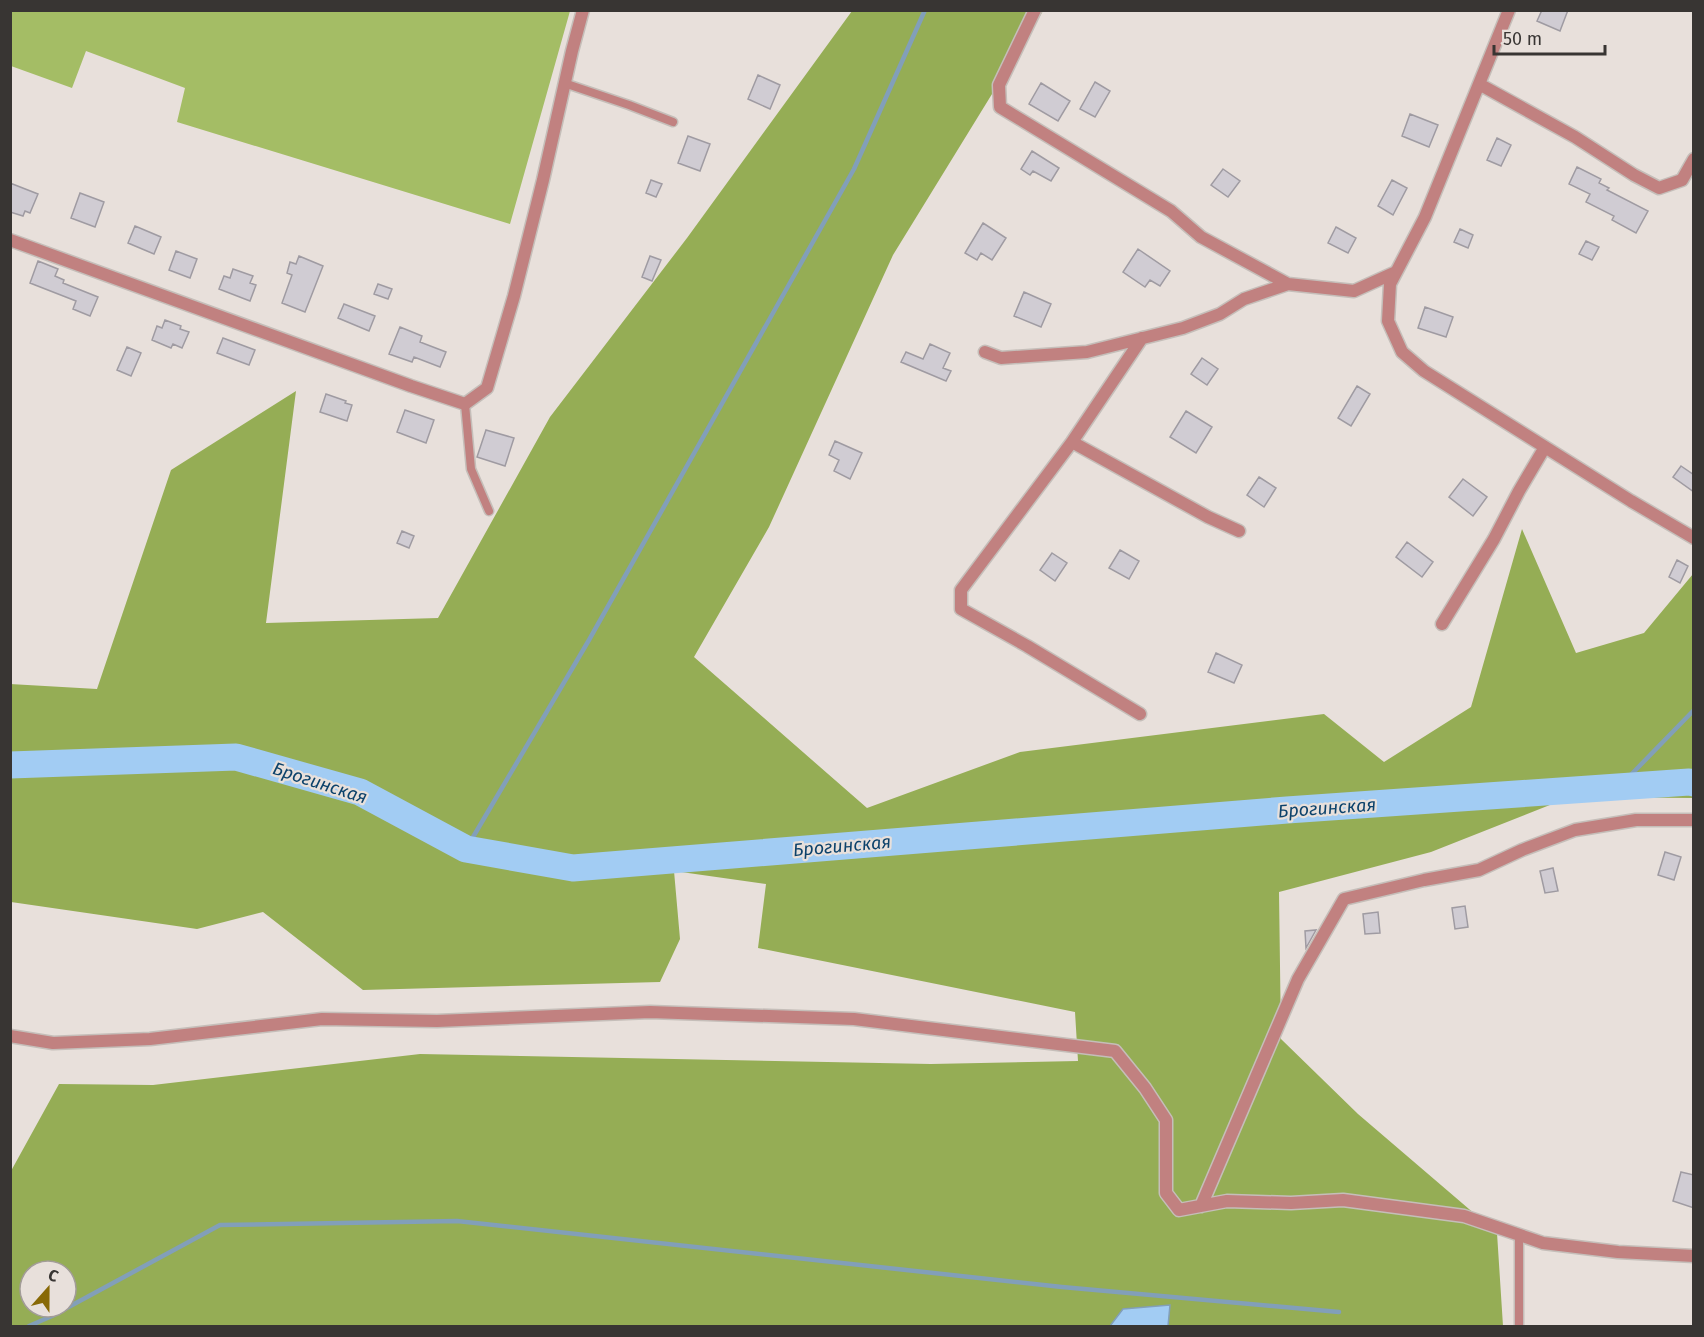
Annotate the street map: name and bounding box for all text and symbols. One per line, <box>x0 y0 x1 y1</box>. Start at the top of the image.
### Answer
scale bar <box>1494 18 1605 56</box>
text: 50 m <box>1503 28 1542 50</box>
water label: Брогинская <box>270 757 370 809</box>
water label: Брогинская <box>1277 794 1377 822</box>
water label: Брогинская <box>792 831 892 861</box>
north arrow <box>18 1259 78 1319</box>
text: С <box>45 1265 62 1286</box>

